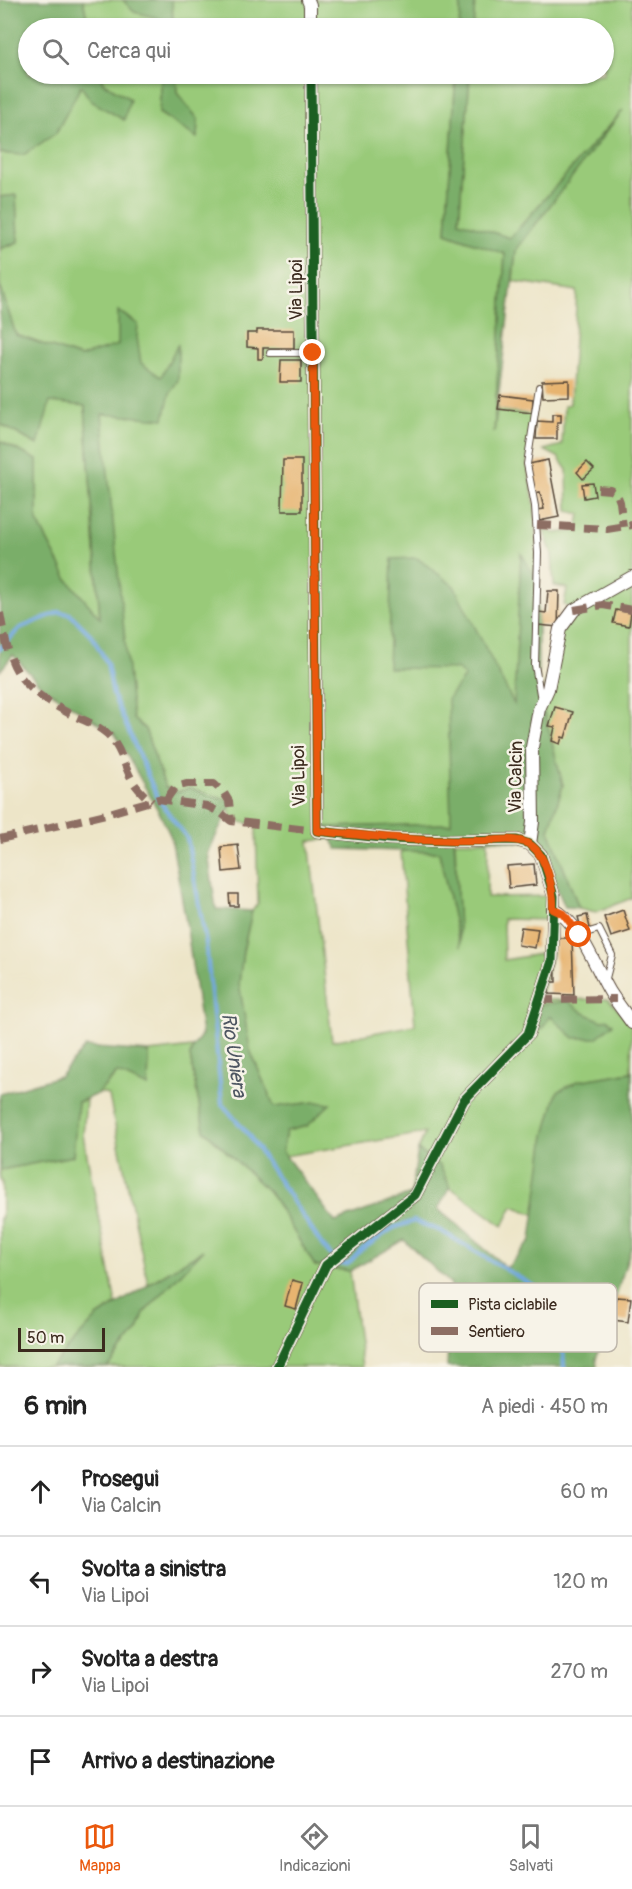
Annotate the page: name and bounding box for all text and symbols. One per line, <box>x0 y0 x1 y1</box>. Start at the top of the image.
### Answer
search box <box>18 18 614 84</box>
icon: search <box>39 35 72 68</box>
text: Cerca qui <box>87 37 171 65</box>
street label: Via Lipoi <box>285 260 308 320</box>
route end <box>299 339 325 365</box>
street label: Via Calcin <box>504 741 528 813</box>
street label: Via Lipoi <box>287 745 311 807</box>
route start <box>565 921 591 947</box>
water label: Rio Uniera <box>216 1011 253 1100</box>
legend <box>419 1283 617 1352</box>
text: Pista ciclabile <box>468 1295 557 1315</box>
text: Sentiero <box>468 1322 525 1342</box>
scale bar <box>18 1325 105 1352</box>
text: 50 m <box>27 1328 64 1348</box>
text: 6 min <box>24 1390 87 1422</box>
text: A piedi · 450 m <box>481 1394 608 1419</box>
text: Prosegui <box>81 1465 159 1493</box>
icon: ahead <box>24 1475 57 1508</box>
text: 60 m <box>561 1479 608 1504</box>
text: Via Calcin <box>81 1493 161 1518</box>
text: Svolta a sinistra <box>81 1555 226 1583</box>
icon: left <box>24 1565 57 1598</box>
text: 120 m <box>553 1569 608 1594</box>
text: Via Lipoi <box>81 1583 149 1608</box>
text: Svolta a destra <box>81 1645 218 1673</box>
icon: right <box>24 1655 57 1688</box>
text: 270 m <box>550 1659 608 1684</box>
text: Via Lipoi <box>81 1673 149 1698</box>
icon: arrive <box>24 1745 57 1778</box>
text: Arrivo a destinazione <box>81 1747 274 1775</box>
tab: Mappa <box>79 1820 121 1876</box>
tab: Indicazioni <box>279 1820 350 1876</box>
tab: Salvati <box>509 1820 553 1876</box>

